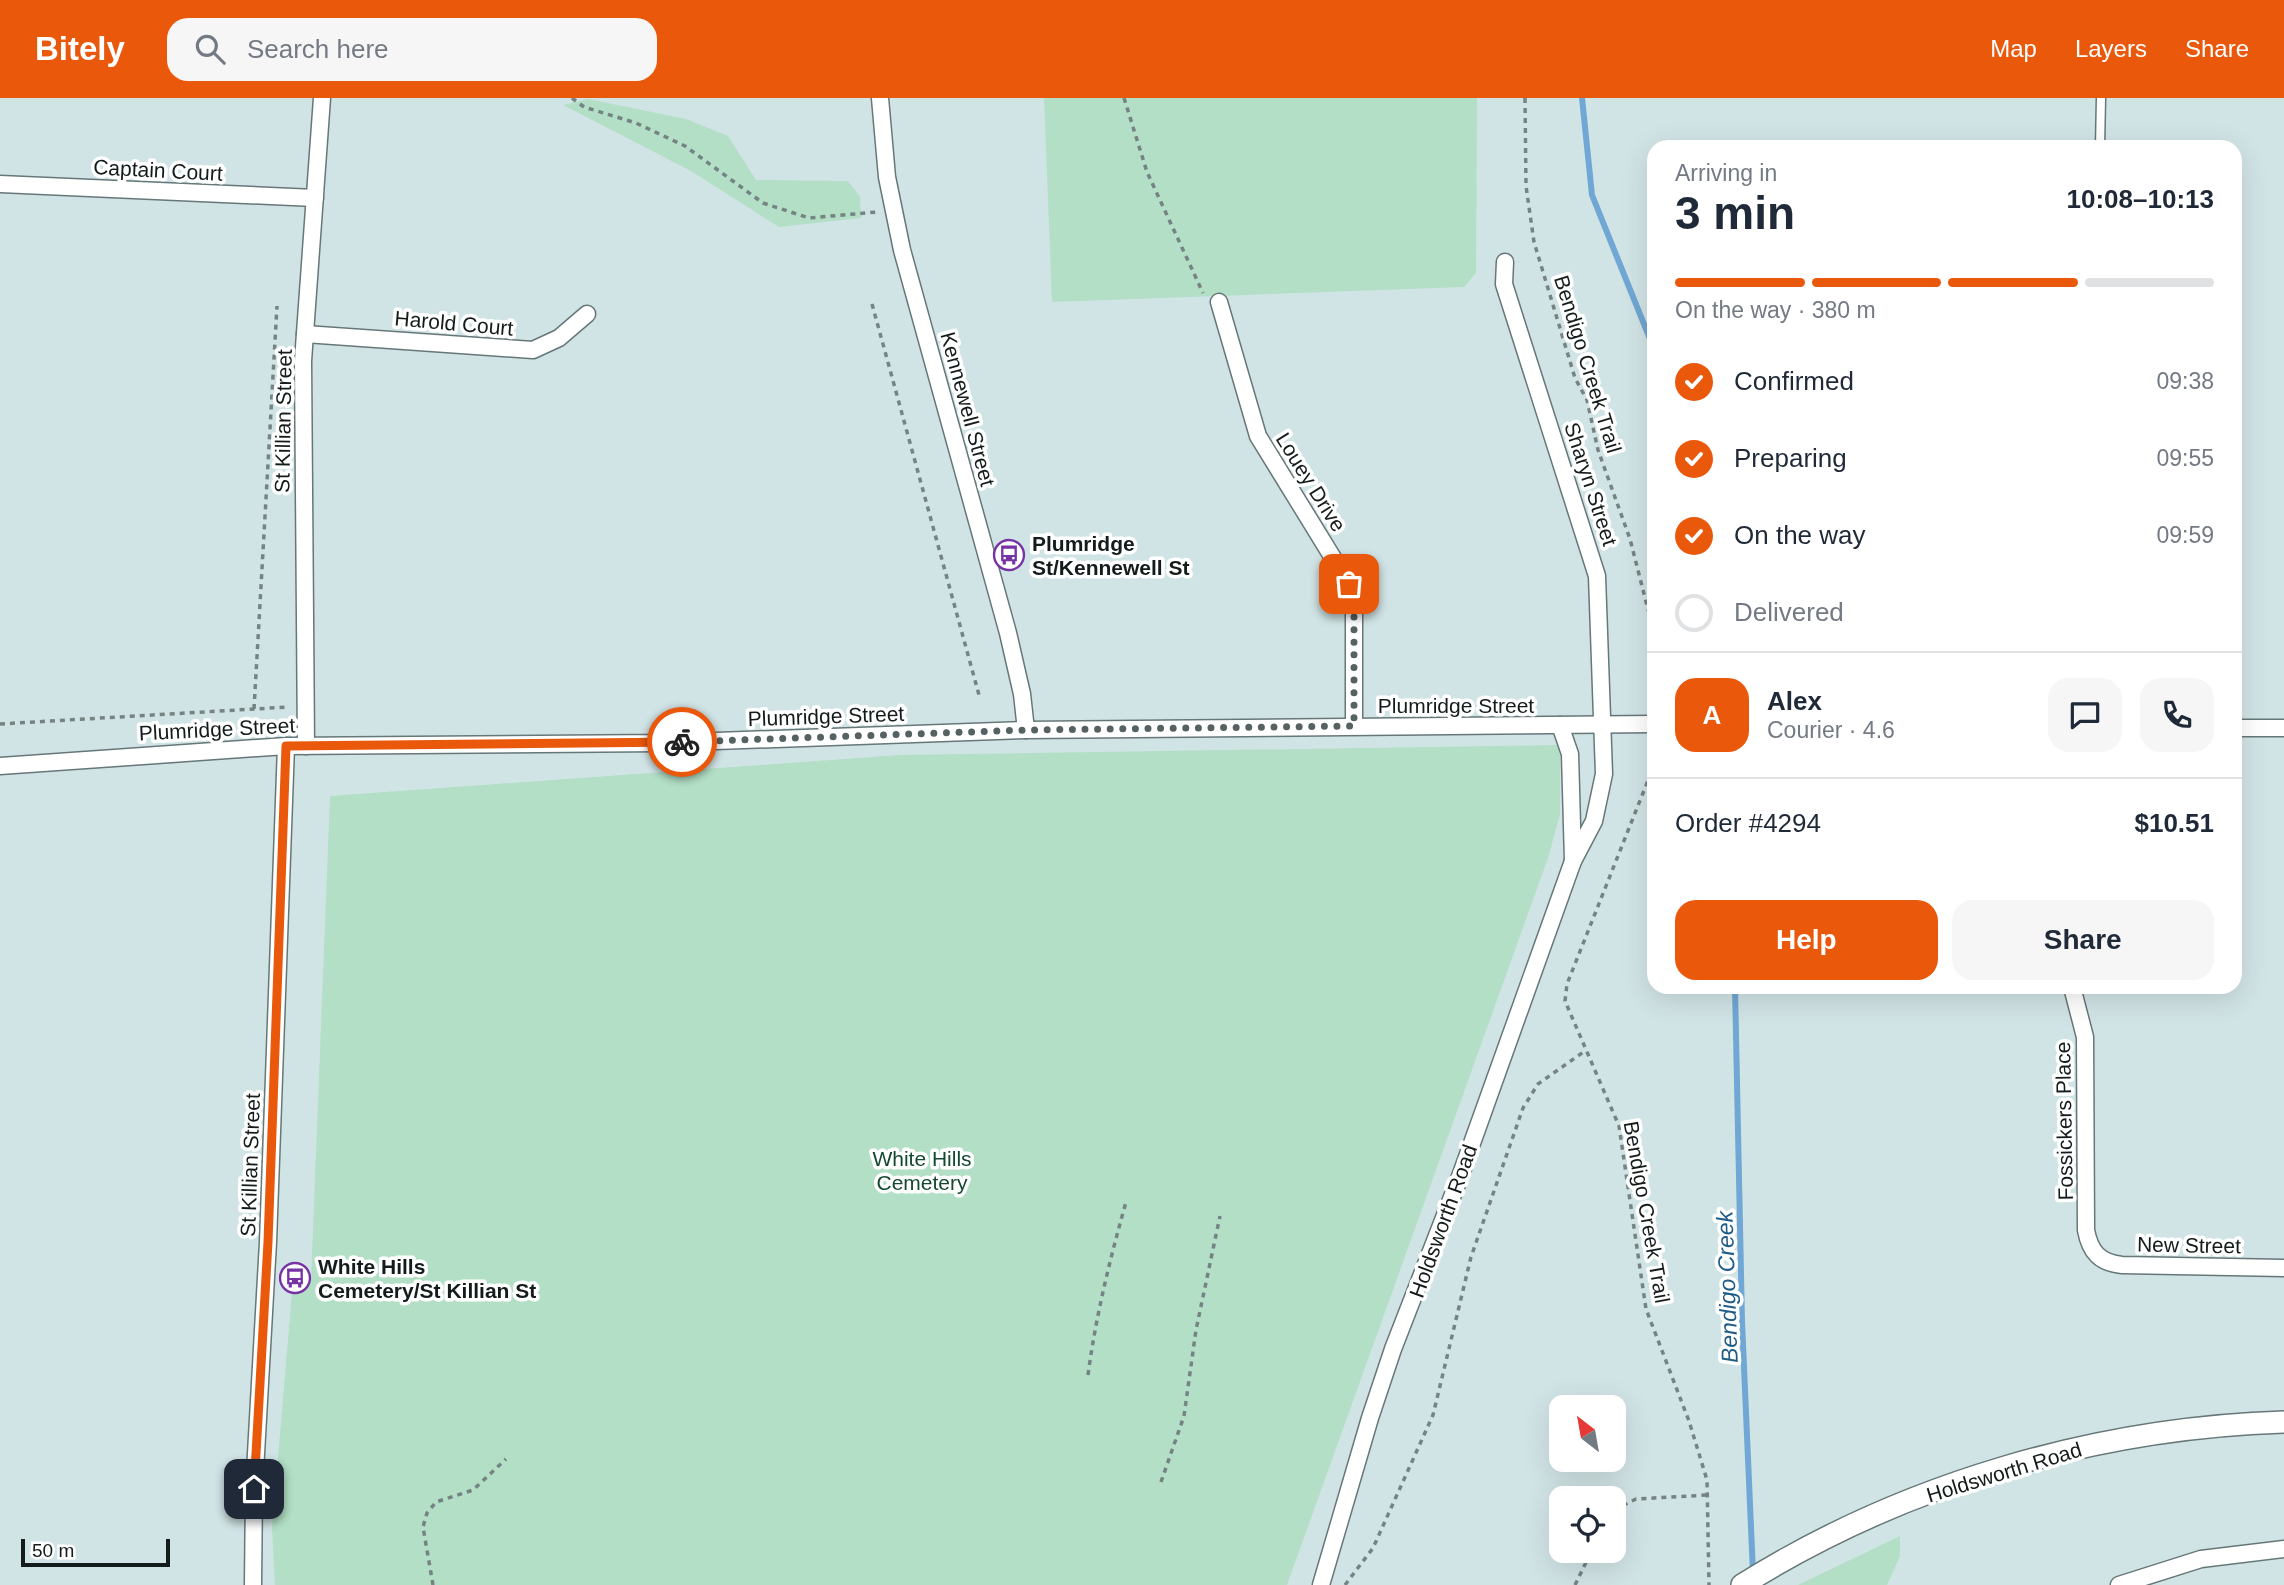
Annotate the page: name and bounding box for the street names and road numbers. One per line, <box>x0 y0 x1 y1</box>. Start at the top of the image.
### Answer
street label: Captain Court <box>93 155 223 185</box>
street label: Bendigo Creek Trail <box>1550 272 1626 456</box>
street label: Harold Court <box>394 306 514 340</box>
street label: Kennewell Street <box>936 329 1000 489</box>
street label: St Killian Street <box>270 349 296 493</box>
street label: Sharyn Street <box>1560 419 1622 549</box>
street label: Louey Drive <box>1272 428 1350 536</box>
street label: Plumridge Street <box>1378 694 1534 717</box>
street label: Plumridge Street <box>747 702 905 730</box>
street label: Plumridge Street <box>138 713 296 745</box>
street label: Fossickers Place <box>2051 1041 2077 1201</box>
street label: St Killian Street <box>236 1093 264 1237</box>
street label: Bendigo Creek Trail <box>1620 1119 1674 1305</box>
street label: Holdsworth Road <box>1405 1141 1481 1301</box>
street label: New Street <box>2137 1233 2241 1257</box>
street label: Holdsworth Road <box>1924 1437 2084 1507</box>

